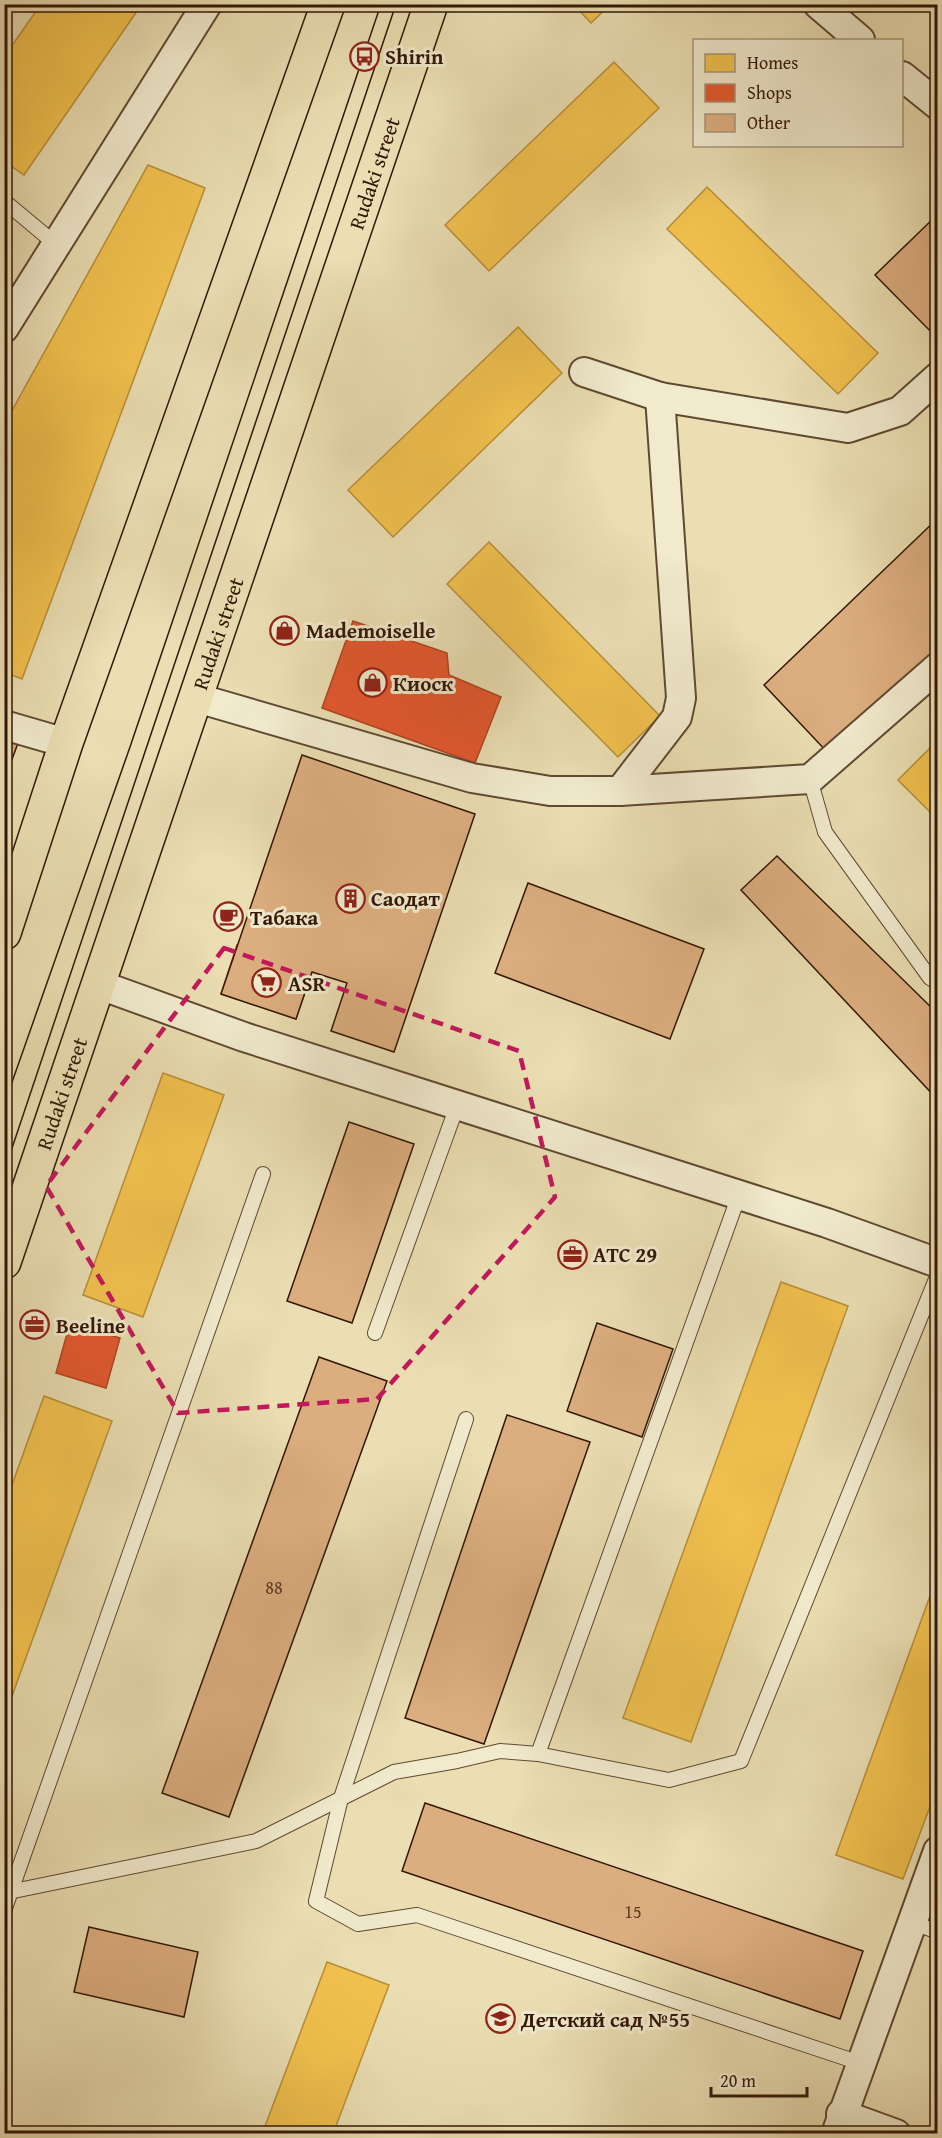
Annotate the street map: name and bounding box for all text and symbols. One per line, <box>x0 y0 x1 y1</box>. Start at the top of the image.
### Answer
legend <box>693 39 903 147</box>
bus stop icon: Shirin <box>348 40 380 72</box>
place label: Shirin <box>385 41 444 72</box>
text: Homes <box>747 49 798 76</box>
text: Shops <box>747 79 792 106</box>
text: Other <box>747 109 791 136</box>
street label: Rudaki street <box>340 112 407 233</box>
street label: Rudaki street <box>184 572 251 694</box>
shop icon: Mademoiselle <box>269 614 301 646</box>
place label: Mademoiselle <box>306 615 436 646</box>
shop icon: Киоск <box>356 667 388 699</box>
place label: Киоск <box>393 668 454 699</box>
building icon: Саодат <box>334 882 366 914</box>
place label: Саодат <box>371 883 440 914</box>
cafe icon: Табака <box>213 901 245 933</box>
place label: Табака <box>250 902 318 933</box>
supermarket icon: ASR <box>251 967 283 999</box>
place label: ASR <box>288 968 326 999</box>
street label: Rudaki street <box>28 1032 95 1154</box>
office icon: АТС 29 <box>556 1238 588 1270</box>
place label: АТС 29 <box>593 1239 657 1270</box>
office icon: Beeline <box>19 1309 51 1341</box>
place label: Beeline <box>56 1310 125 1341</box>
house number: 88 <box>265 1574 283 1601</box>
house number: 15 <box>624 1898 642 1925</box>
school or university icon: Детский сад №55 <box>484 2003 516 2035</box>
place label: Детский сад №55 <box>520 2004 690 2035</box>
scale bar <box>711 2060 807 2098</box>
text: 20 m <box>720 2067 756 2094</box>

